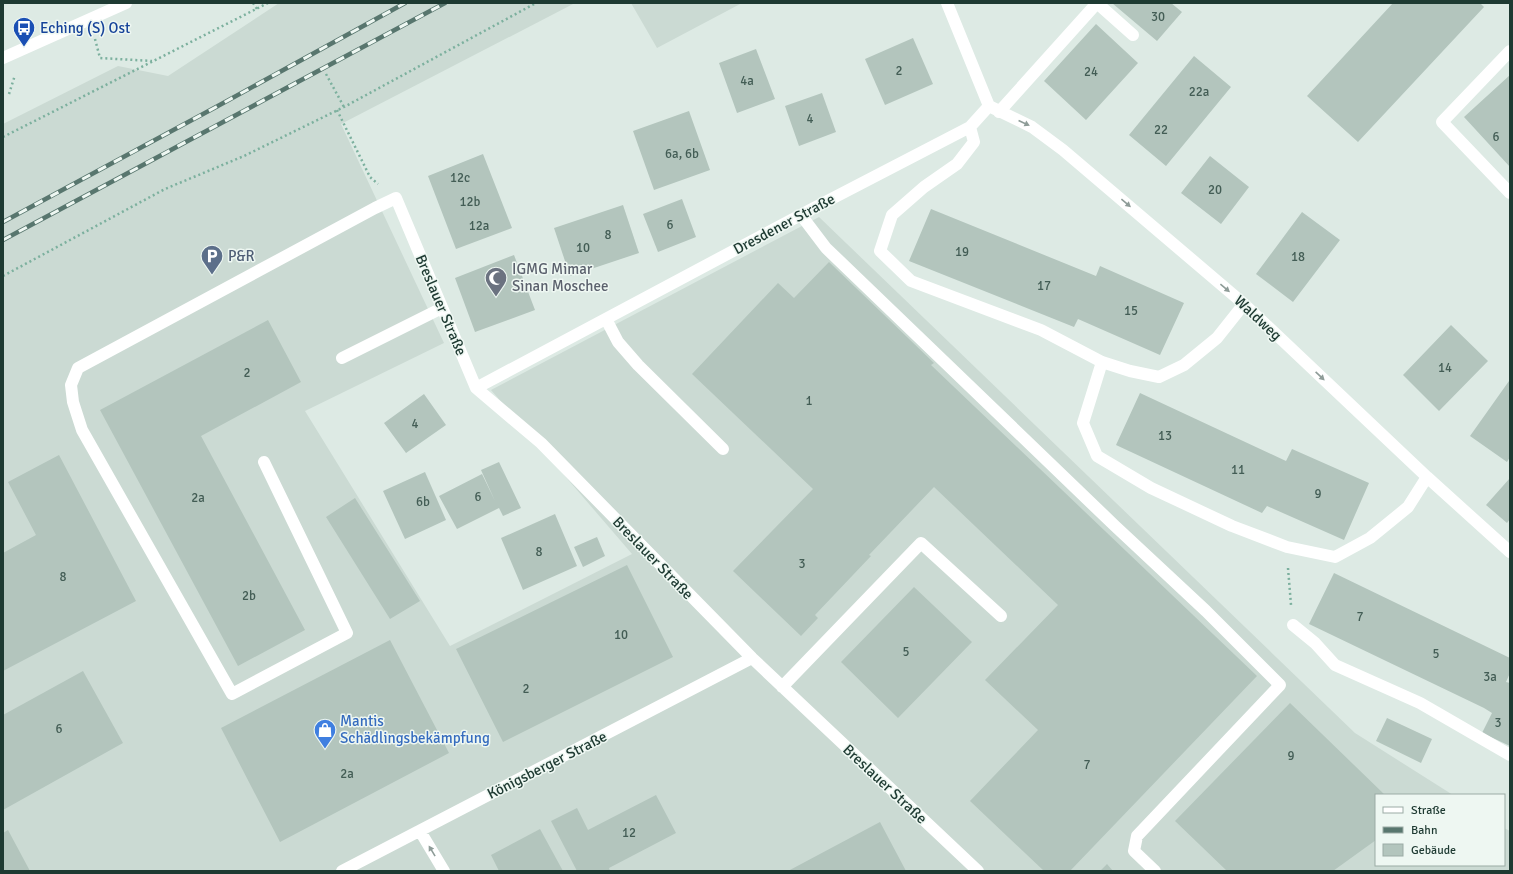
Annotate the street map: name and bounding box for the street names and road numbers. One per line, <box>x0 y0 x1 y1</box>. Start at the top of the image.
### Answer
street label: Dresdener Straße <box>730 190 838 258</box>
street label: Breslauer Straße <box>412 252 470 358</box>
street label: Waldweg <box>1231 292 1285 344</box>
street label: Breslauer Straße <box>609 513 697 603</box>
street label: Königsberger Straße <box>484 727 610 803</box>
street label: Breslauer Straße <box>839 741 931 827</box>

